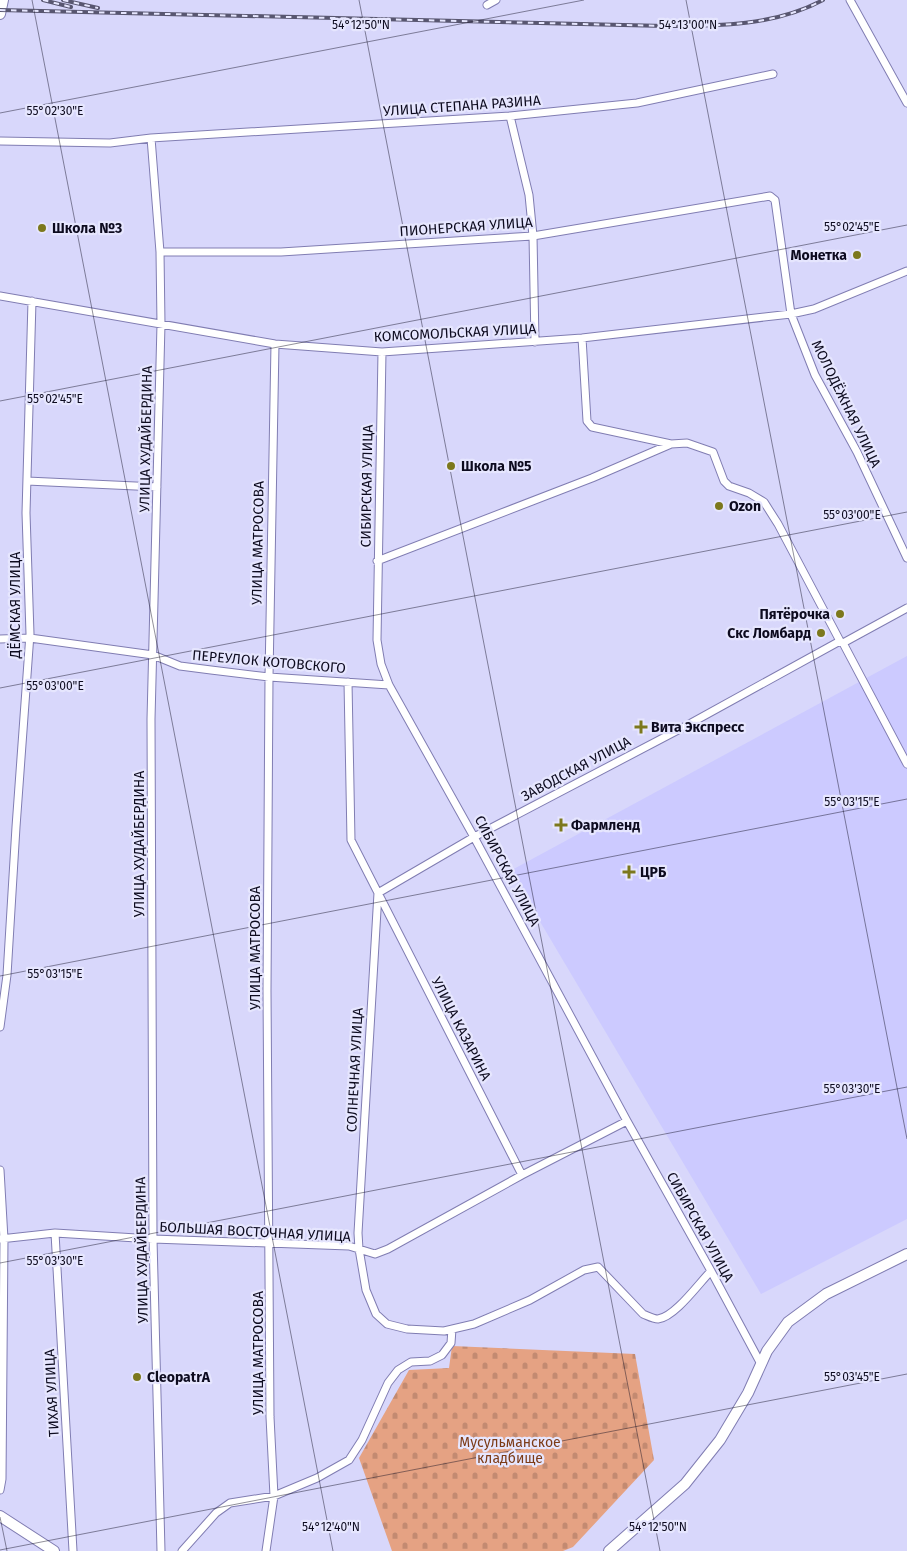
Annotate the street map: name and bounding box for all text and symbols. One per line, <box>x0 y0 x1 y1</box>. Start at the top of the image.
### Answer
text: 54°12'50"N <box>332 18 390 32</box>
text: 54°13'00"N <box>659 18 717 32</box>
street label: УЛИЦА СТЕПАНА РАЗИНА <box>383 92 541 120</box>
text: 55°02'30"E <box>26 104 84 118</box>
street label: ПИОНЕРСКАЯ УЛИЦА <box>399 214 533 240</box>
place label: Школа №3 <box>52 220 122 237</box>
text: 55°02'45"E <box>824 220 880 234</box>
marker: Школа №3 <box>36 222 48 234</box>
place label: Монетка <box>790 247 847 264</box>
marker: Монетка <box>851 249 863 261</box>
street label: КОМСОМОЛЬСКАЯ УЛИЦА <box>373 320 537 346</box>
street label: МОЛОДЁЖНАЯ УЛИЦА <box>808 338 884 470</box>
street label: УЛИЦА ХУДАЙБЕРДИНА <box>136 366 156 512</box>
text: 55°02'45"E <box>27 392 83 406</box>
street label: СИБИРСКАЯ УЛИЦА <box>357 424 377 548</box>
place label: Школа №5 <box>461 458 532 475</box>
marker: Школа №5 <box>445 460 457 472</box>
street label: УЛИЦА МАТРОСОВА <box>248 481 268 605</box>
place label: Ozon <box>729 498 761 515</box>
marker: Ozon <box>713 500 725 512</box>
text: 55°03'00"E <box>823 508 881 522</box>
street label: ДЁМСКАЯ УЛИЦА <box>7 552 24 659</box>
place label: Пятёрочка <box>760 606 830 623</box>
marker: Пятёрочка <box>834 608 846 620</box>
place label: Скс Ломбард <box>727 625 811 642</box>
marker: Скс Ломбард <box>815 627 827 639</box>
street label: ПЕРЕУЛОК КОТОВСКОГО <box>191 647 347 677</box>
text: 55°03'00"E <box>26 679 84 693</box>
place label: Вита Экспресс <box>651 719 744 736</box>
marker: Вита Экспресс <box>635 721 647 733</box>
street label: ЗАВОДСКАЯ УЛИЦА <box>518 733 634 805</box>
street label: УЛИЦА ХУДАЙБЕРДИНА <box>131 771 148 917</box>
text: 55°03'15"E <box>824 795 880 809</box>
street label: СИБИРСКАЯ УЛИЦА <box>471 813 543 929</box>
place label: Фармленд <box>571 817 640 834</box>
marker: Фармленд <box>555 819 567 831</box>
place label: ЦРБ <box>640 864 667 881</box>
marker: ЦРБ <box>622 865 636 879</box>
street label: УЛИЦА МАТРОСОВА <box>247 886 264 1010</box>
text: 55°03'15"E <box>27 967 83 981</box>
street label: УЛИЦА КАЗАРИНА <box>428 974 494 1084</box>
street label: СОЛНЕЧНАЯ УЛИЦА <box>343 1007 367 1133</box>
text: 55°03'30"E <box>823 1082 881 1096</box>
street label: СИБИРСКАЯ УЛИЦА <box>663 1169 737 1285</box>
street label: УЛИЦА ХУДАЙБЕРДИНА <box>132 1177 152 1323</box>
street label: БОЛЬШАЯ ВОСТОЧНАЯ УЛИЦА <box>159 1218 351 1246</box>
text: 55°03'30"E <box>26 1254 84 1268</box>
street label: УЛИЦА МАТРОСОВА <box>250 1291 267 1415</box>
street label: ТИХАЯ УЛИЦА <box>41 1349 63 1437</box>
place label: CleopatrA <box>147 1369 211 1386</box>
text: 55°03'45"E <box>824 1370 880 1384</box>
marker: CleopatrA <box>131 1371 143 1383</box>
park label: Мусульманское кладбище <box>459 1434 561 1467</box>
text: 54°12'40"N <box>302 1520 360 1534</box>
text: 54°12'50"N <box>629 1520 687 1534</box>

